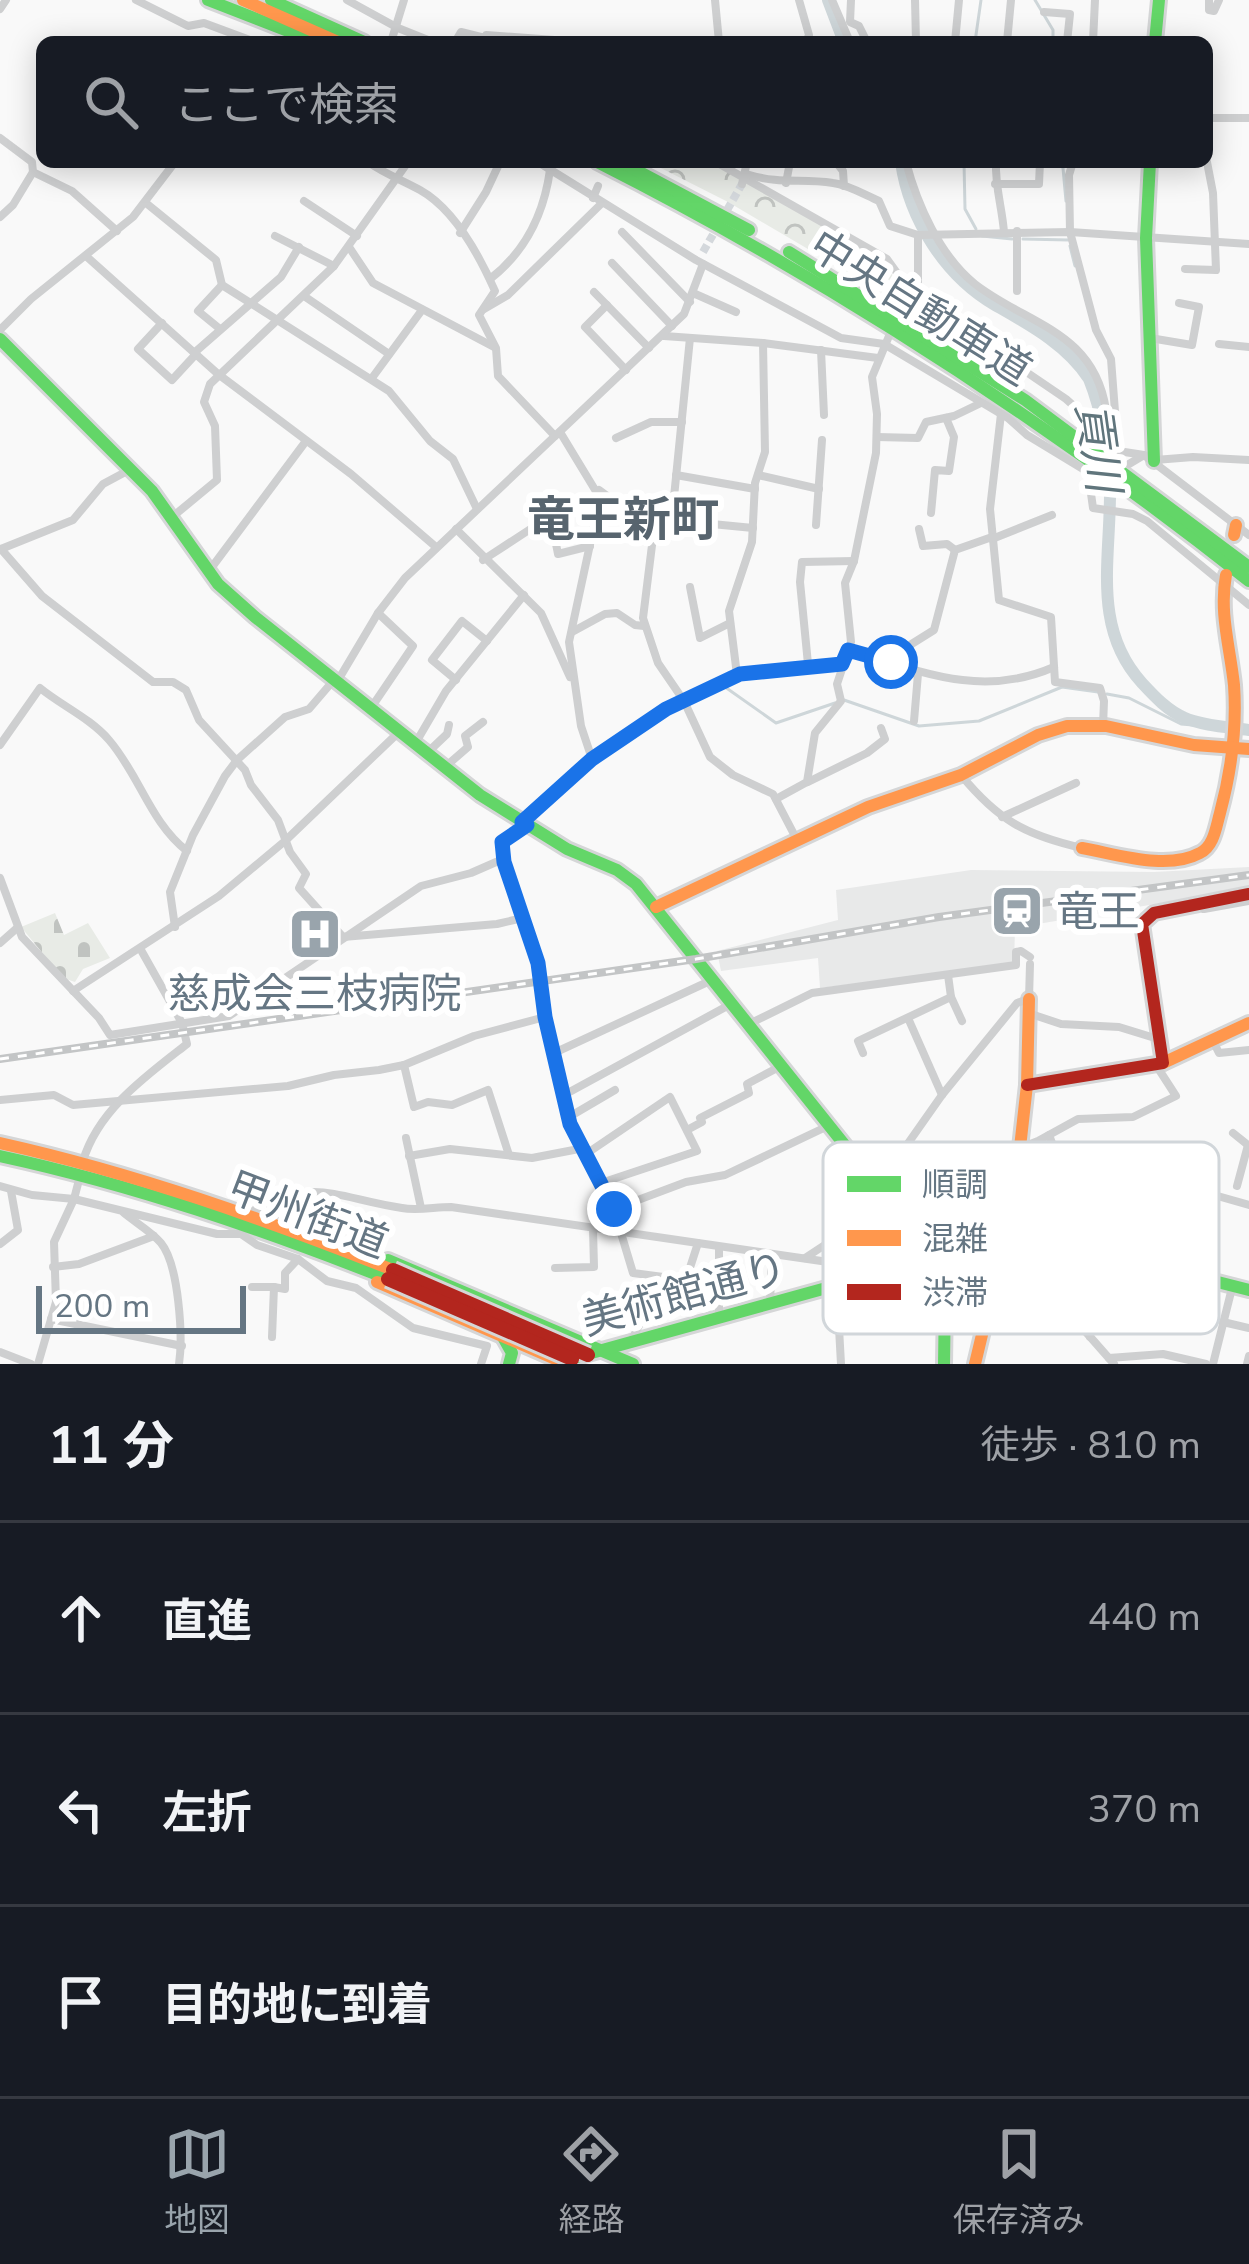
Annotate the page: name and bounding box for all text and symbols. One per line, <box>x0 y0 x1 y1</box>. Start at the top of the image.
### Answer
search box <box>36 36 1213 168</box>
icon: search <box>78 69 144 135</box>
text: ここで検索 <box>174 75 399 136</box>
street label: 中央自動車道 <box>798 217 1042 399</box>
water label: 貢川 <box>1061 398 1135 500</box>
district label: 竜王新町 <box>527 487 719 553</box>
route start <box>864 635 918 689</box>
station icon: 竜王 <box>989 883 1045 939</box>
place label: 竜王 <box>1056 884 1140 941</box>
hospital icon: 慈成会三枝病院 <box>287 906 343 962</box>
place label: 慈成会三枝病院 <box>168 966 462 1023</box>
legend <box>823 1142 1219 1334</box>
street label: 甲州街道 <box>219 1159 396 1272</box>
text: 順調 <box>922 1163 988 1208</box>
route end <box>587 1182 641 1236</box>
text: 混雑 <box>922 1217 988 1262</box>
street label: 美術館通り <box>576 1240 793 1349</box>
text: 渋滞 <box>922 1271 988 1316</box>
scale bar <box>36 1280 246 1333</box>
text: 200 m <box>54 1284 150 1329</box>
text: 11 分 <box>48 1411 174 1481</box>
text: 徒歩 · 810 m <box>980 1419 1201 1472</box>
icon: ahead <box>48 1585 114 1651</box>
text: 直進 <box>162 1591 252 1652</box>
text: 440 m <box>1087 1591 1201 1644</box>
icon: left <box>48 1777 114 1843</box>
text: 左折 <box>162 1783 252 1844</box>
text: 370 m <box>1087 1783 1201 1836</box>
icon: arrive <box>48 1969 114 2035</box>
text: 目的地に到着 <box>162 1975 432 2036</box>
tab: 地図 <box>164 2121 230 2243</box>
tab: 経路 <box>558 2121 624 2243</box>
tab: 保存済み <box>953 2121 1085 2243</box>

